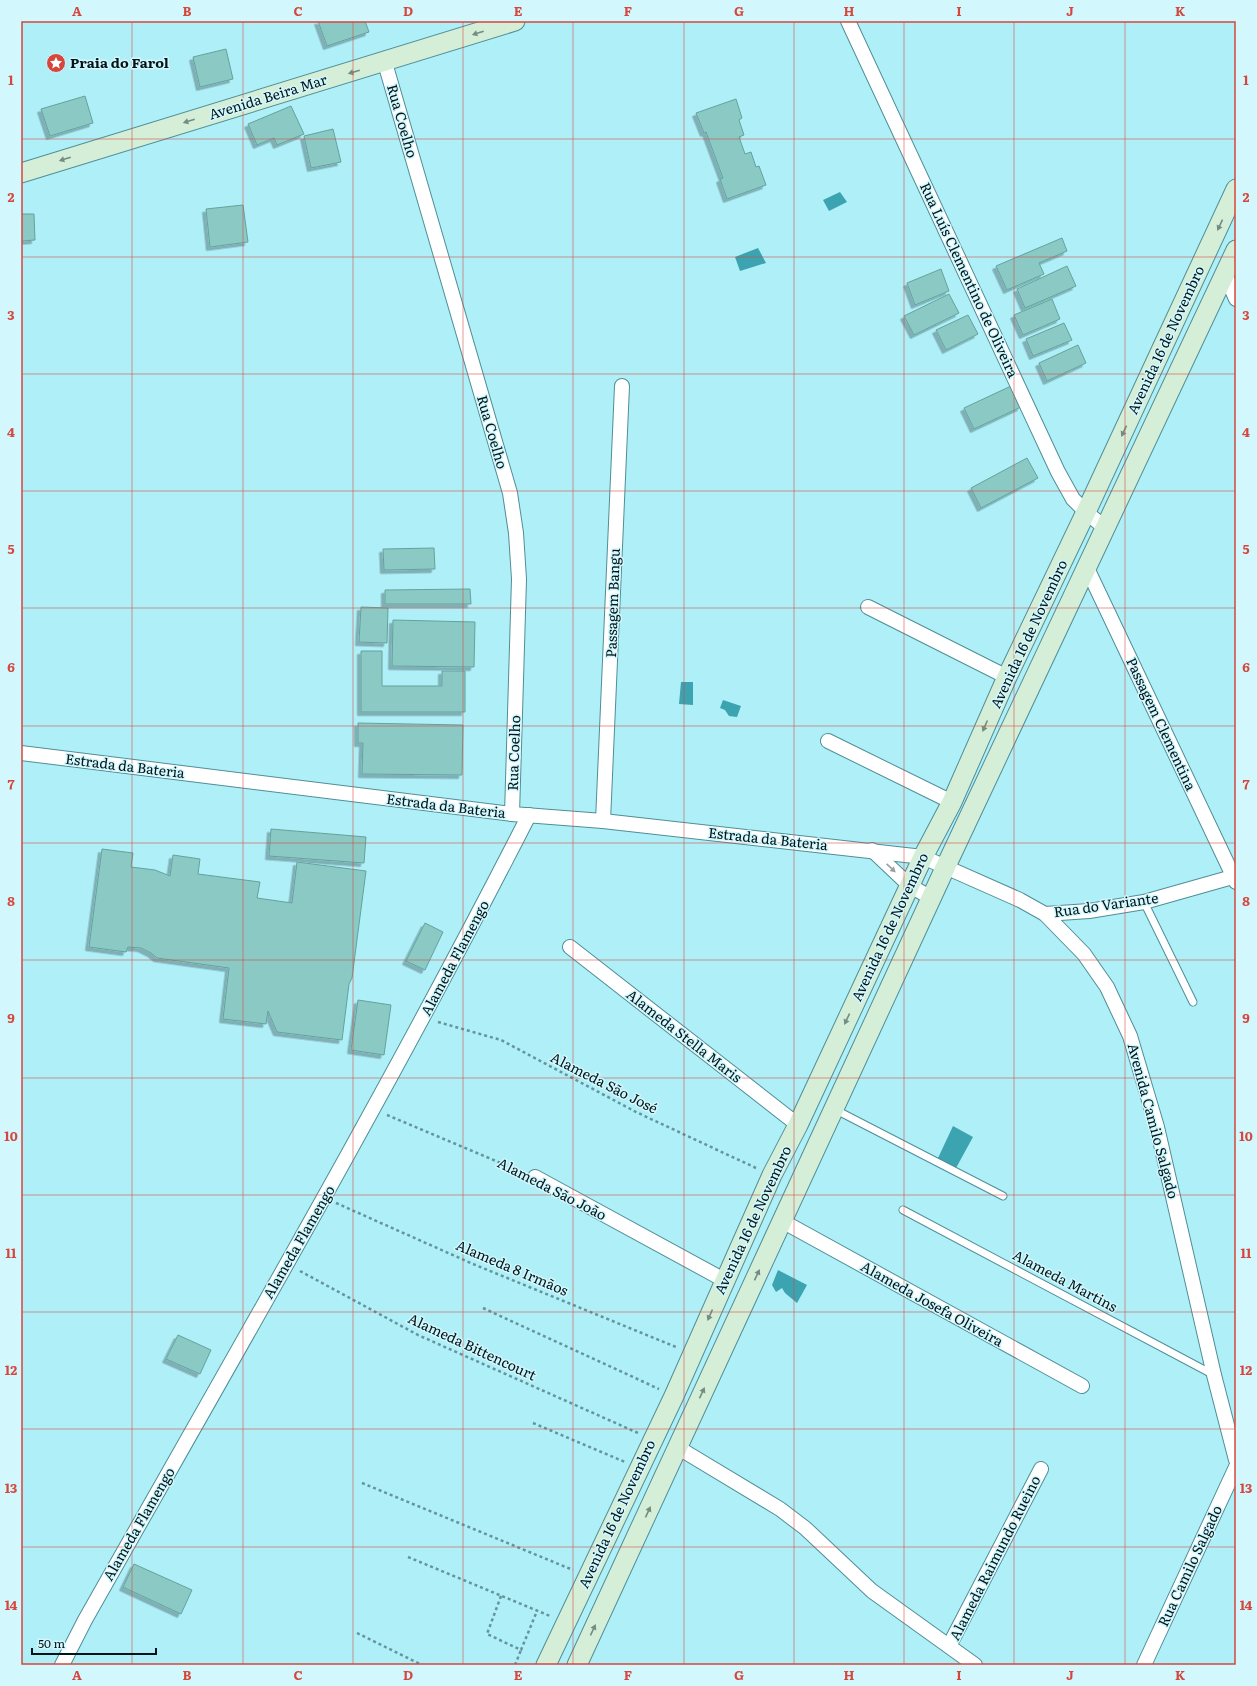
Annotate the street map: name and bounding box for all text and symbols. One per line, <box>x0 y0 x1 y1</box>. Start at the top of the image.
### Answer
text: A <box>72 1 82 20</box>
text: B <box>183 1 192 20</box>
text: C <box>293 1 303 20</box>
text: D <box>403 1 413 20</box>
text: E <box>514 1 523 20</box>
text: F <box>624 1 632 20</box>
text: G <box>734 1 744 20</box>
text: H <box>844 1 855 20</box>
text: I <box>956 1 962 20</box>
text: J <box>1066 1 1074 20</box>
text: K <box>1175 1 1186 20</box>
one-way arrow <box>472 30 484 36</box>
place icon: Praia do Farol <box>45 52 67 74</box>
place label: Praia do Farol <box>70 52 169 72</box>
street label: Avenida Beira Mar <box>206 68 330 124</box>
one-way arrow <box>348 69 360 75</box>
text: 1 <box>8 70 14 89</box>
text: 1 <box>1243 70 1249 89</box>
street label: Rua Coelho <box>383 82 423 160</box>
one-way arrow <box>183 118 195 124</box>
one-way arrow <box>59 156 71 162</box>
street label: Rua Luís Clementino de Oliveira <box>916 179 1024 381</box>
text: 2 <box>8 187 15 206</box>
text: 2 <box>1243 187 1250 206</box>
one-way arrow <box>1217 219 1223 230</box>
street label: Avenida 16 de Novembro <box>1122 262 1208 417</box>
text: 3 <box>7 305 15 324</box>
text: 3 <box>1242 305 1250 324</box>
street label: Rua Coelho <box>473 393 513 471</box>
text: 4 <box>7 422 15 441</box>
text: 4 <box>1242 422 1250 441</box>
one-way arrow <box>1121 426 1127 437</box>
text: 5 <box>7 539 15 558</box>
text: 5 <box>1242 539 1250 558</box>
street label: Passagem Bangu <box>600 548 624 658</box>
street label: Avenida 16 de Novembro <box>985 556 1071 711</box>
street label: Passagem Clementina <box>1122 654 1202 794</box>
text: 6 <box>7 657 15 676</box>
text: 6 <box>1242 657 1250 676</box>
street label: Rua Coelho <box>502 715 524 791</box>
one-way arrow <box>982 721 988 732</box>
street label: Estrada da Bateria <box>64 748 186 782</box>
text: 7 <box>7 774 15 793</box>
text: 7 <box>1242 774 1250 793</box>
street label: Estrada da Bateria <box>385 788 507 822</box>
street label: Estrada da Bateria <box>707 822 829 854</box>
street label: Avenida 16 de Novembro <box>846 849 932 1004</box>
one-way arrow <box>886 863 896 873</box>
street label: Rua do Variante <box>1052 887 1159 921</box>
text: 8 <box>7 891 15 910</box>
text: 8 <box>1242 891 1250 910</box>
street label: Alameda Flamengo <box>415 896 493 1019</box>
street label: Alameda Stella Maris <box>623 984 747 1087</box>
text: 9 <box>7 1008 15 1027</box>
text: 9 <box>1242 1008 1250 1027</box>
one-way arrow <box>844 1014 850 1025</box>
street label: Avenida Camilo Salgado <box>1124 1041 1184 1201</box>
street label: Alameda São José <box>548 1047 661 1118</box>
text: 10 <box>4 1126 18 1145</box>
text: 10 <box>1239 1126 1253 1145</box>
street label: Avenida 16 de Novembro <box>709 1142 795 1297</box>
street label: Alameda São João <box>495 1152 610 1224</box>
street label: Alameda Flamengo <box>257 1181 339 1302</box>
street label: Alameda 8 Irmãos <box>453 1234 572 1300</box>
text: 11 <box>6 1243 17 1262</box>
text: 11 <box>1241 1243 1252 1262</box>
street label: Alameda Martins <box>1010 1244 1121 1316</box>
street label: Alameda Josefa Oliveira <box>858 1256 1008 1351</box>
one-way arrow <box>754 1270 760 1281</box>
street label: Alameda Bittencourt <box>405 1308 540 1385</box>
one-way arrow <box>707 1309 713 1321</box>
text: 12 <box>5 1360 17 1379</box>
text: 12 <box>1240 1360 1252 1379</box>
one-way arrow <box>699 1388 705 1399</box>
street label: Avenida 16 de Novembro <box>573 1436 659 1591</box>
street label: Alameda Flamengo <box>97 1463 179 1584</box>
street label: Alameda Raimundo Rueino <box>944 1472 1044 1643</box>
text: 13 <box>5 1478 17 1497</box>
text: 13 <box>1240 1478 1252 1497</box>
street label: Rua Camilo Salgado <box>1152 1502 1226 1630</box>
one-way arrow <box>645 1506 651 1517</box>
text: 14 <box>5 1595 18 1614</box>
text: 14 <box>1240 1595 1253 1614</box>
one-way arrow <box>590 1624 596 1635</box>
scale bar <box>32 1630 156 1656</box>
text: 50 m <box>38 1634 65 1652</box>
text: A <box>72 1665 82 1684</box>
text: B <box>183 1665 192 1684</box>
text: C <box>293 1665 303 1684</box>
text: D <box>403 1665 413 1684</box>
text: E <box>514 1665 523 1684</box>
text: F <box>624 1665 632 1684</box>
text: G <box>734 1665 744 1684</box>
text: H <box>844 1665 855 1684</box>
text: I <box>956 1665 962 1684</box>
text: J <box>1066 1665 1074 1684</box>
text: K <box>1175 1665 1186 1684</box>

